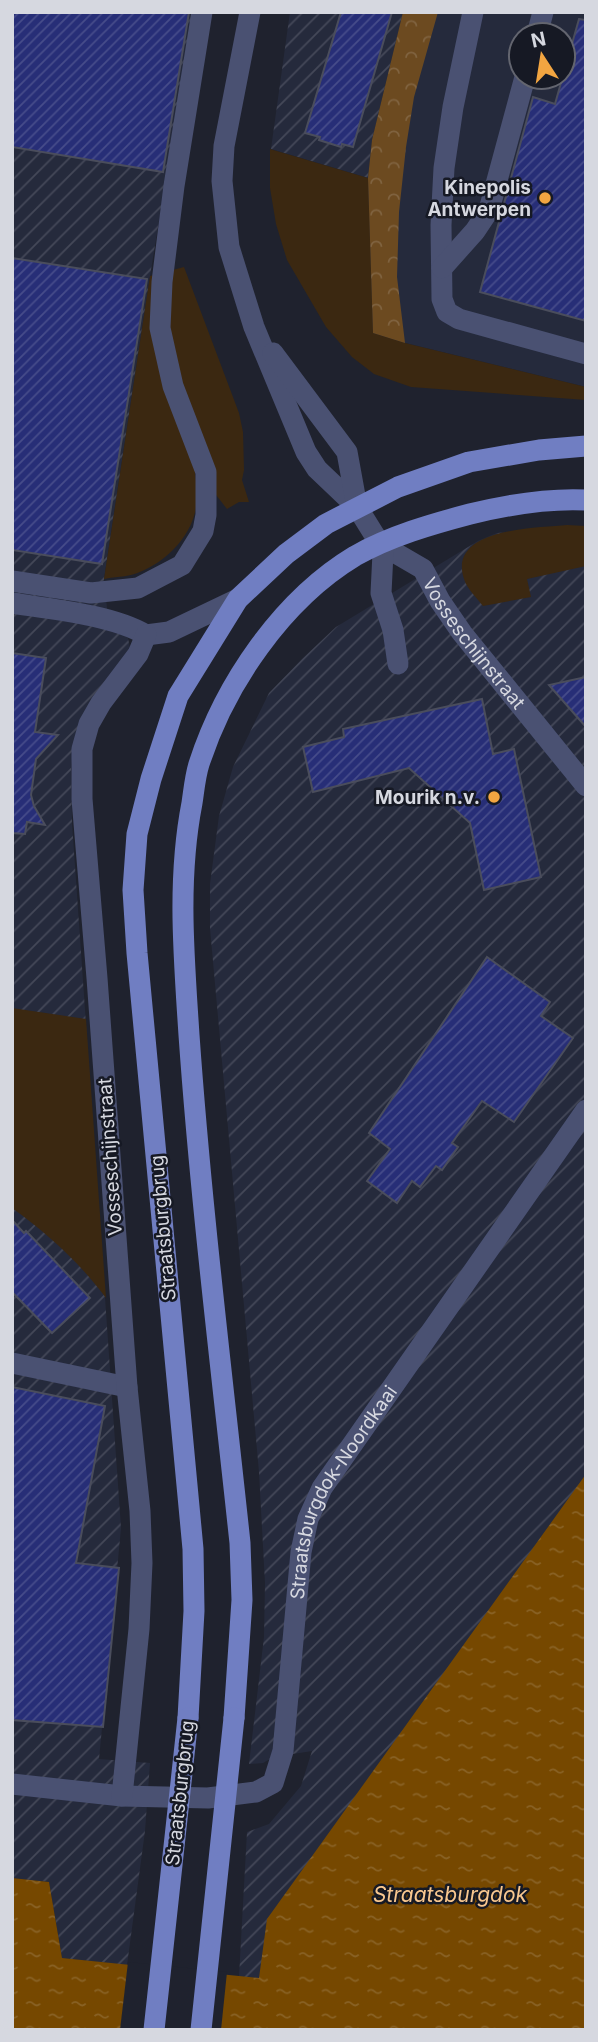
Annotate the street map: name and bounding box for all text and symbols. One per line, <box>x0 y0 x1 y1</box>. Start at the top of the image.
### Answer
north arrow <box>507 21 577 91</box>
text: N <box>529 27 548 53</box>
place label: Kinepolis Antwerpen <box>427 176 531 221</box>
marker: Kinepolis Antwerpen <box>537 190 553 206</box>
street label: Vosseschijnstraat <box>418 573 530 713</box>
place label: Mourik n.v. <box>375 786 480 809</box>
marker: Mourik n.v. <box>486 789 502 805</box>
street label: Vosseschijnstraat <box>93 1077 127 1237</box>
street label: Straatsburgbrug <box>145 1154 181 1302</box>
street label: Straatsburgdok-Noordkaai <box>285 1381 402 1600</box>
street label: Straatsburgbrug <box>161 1719 199 1867</box>
water label: Straatsburgdok <box>373 1882 528 1907</box>

